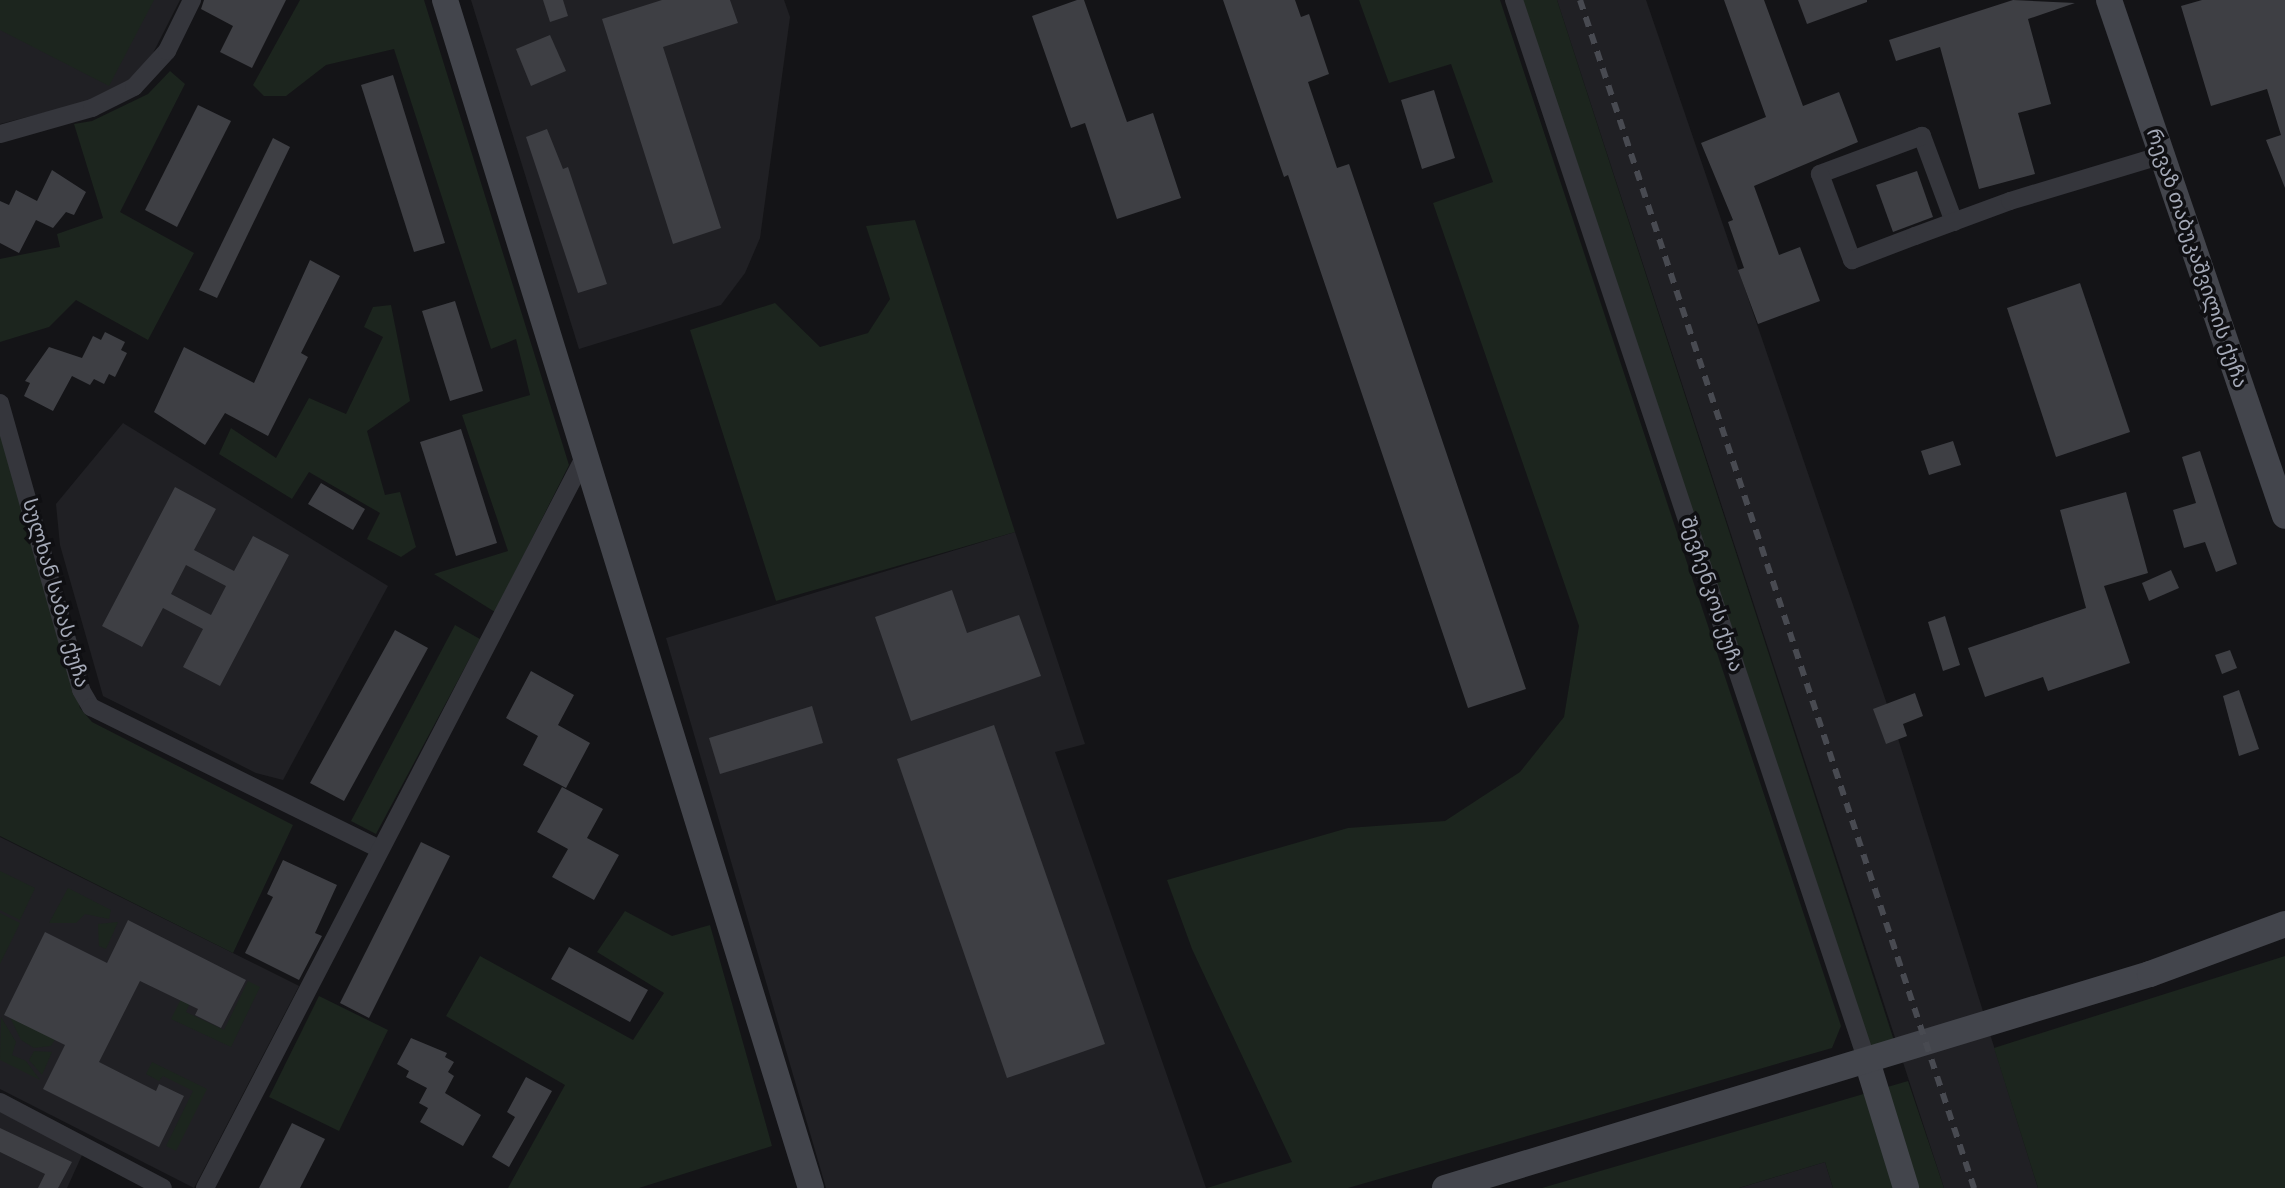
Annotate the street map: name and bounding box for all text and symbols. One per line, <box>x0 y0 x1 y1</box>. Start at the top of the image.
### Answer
street label: რევაზ თაბუკაშვილის ქუჩა <box>2141 125 2253 391</box>
street label: სულხან საბას ქუჩა <box>18 496 94 690</box>
street label: შევჩენკოს ქუჩა <box>1676 513 1748 675</box>

